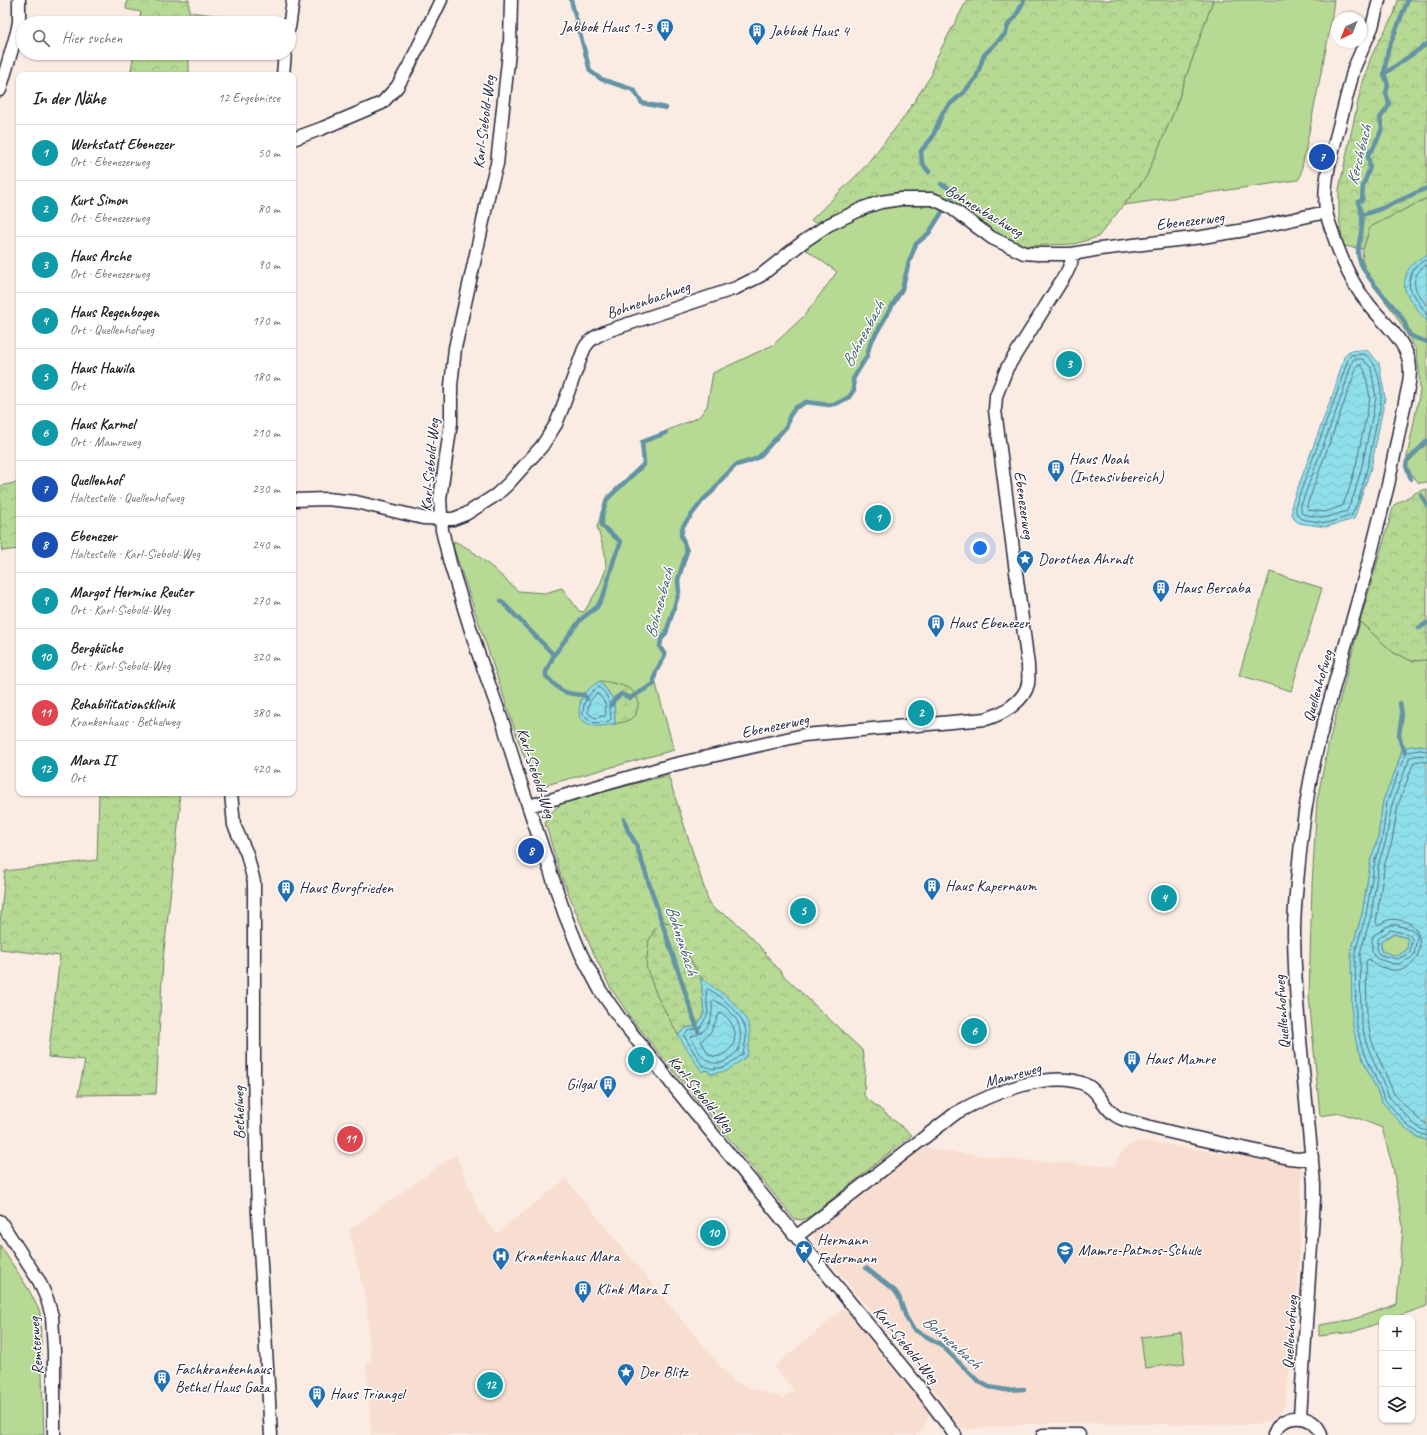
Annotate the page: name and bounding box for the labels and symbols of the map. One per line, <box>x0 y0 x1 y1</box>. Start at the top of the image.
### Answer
north arrow <box>1331 12 1367 48</box>
place label: Jabbok Haus 1-3 <box>560 17 654 37</box>
building icon: Jabbok Haus 1-3 <box>655 17 675 42</box>
building icon: Jabbok Haus 4 <box>747 21 767 46</box>
place label: Jabbok Haus 4 <box>769 21 851 41</box>
street label: Karl-Siebold-Weg <box>468 73 500 170</box>
water label: Kerchbach <box>1341 122 1377 187</box>
pin: 7 <box>1309 142 1335 172</box>
street label: Bohnenbachweg <box>942 180 1027 243</box>
street label: Ebenezerweg <box>1155 207 1226 235</box>
street label: Bohnenbachweg <box>604 276 693 324</box>
water label: Bohnenbach <box>837 296 890 371</box>
pin: 3 <box>1056 349 1082 379</box>
street label: Karl-Siebold-Weg <box>416 416 444 513</box>
place label: Haus Noah (Intensivbereich) <box>1069 449 1164 487</box>
building icon: Haus Noah (Intensivbereich) <box>1046 458 1066 483</box>
street label: Ebenezerweg <box>1009 470 1039 541</box>
pin: 1 <box>865 503 891 533</box>
your location <box>970 538 990 558</box>
place icon: Dorothea Ahrndt <box>1015 549 1035 574</box>
place label: Dorothea Ahrndt <box>1038 549 1135 569</box>
water label: Bohnenbach <box>640 564 679 640</box>
building icon: Haus Bersaba <box>1151 578 1171 603</box>
place label: Haus Bersaba <box>1174 578 1252 598</box>
building icon: Haus Ebenezer <box>926 613 946 638</box>
place label: Haus Ebenezer <box>949 613 1031 633</box>
street label: Quellenhofweg <box>1298 646 1338 724</box>
pin: 2 <box>908 698 934 728</box>
street label: Ebenezerweg <box>740 709 812 743</box>
street label: Karl-Siebold-Weg <box>512 725 560 822</box>
pin: 8 <box>518 836 544 866</box>
building icon: Haus Kapernaum <box>922 876 942 901</box>
place label: Haus Kapernaum <box>945 876 1038 896</box>
building icon: Haus Burgfrieden <box>276 878 296 903</box>
place label: Haus Burgfrieden <box>299 878 394 898</box>
pin: 4 <box>1151 883 1177 913</box>
pin: 5 <box>790 896 816 926</box>
water label: Bohnenbach <box>661 903 703 979</box>
street label: Quellenhofweg <box>1269 973 1295 1050</box>
pin: 6 <box>961 1016 987 1046</box>
pin: 9 <box>628 1045 654 1075</box>
building icon: Haus Mamre <box>1122 1049 1142 1074</box>
place label: Haus Mamre <box>1145 1049 1217 1069</box>
street label: Karl-Siebold-Weg <box>664 1051 739 1138</box>
street label: Mamreweg <box>983 1058 1045 1092</box>
place label: Gilgal <box>567 1074 598 1094</box>
building icon: Gilgal <box>598 1074 618 1099</box>
street label: Bethelweg <box>229 1085 249 1140</box>
pin: 11 <box>337 1124 363 1154</box>
pin: 10 <box>700 1218 726 1248</box>
place label: Hermann Federmann <box>817 1230 877 1268</box>
place icon: Hermann Federmann <box>794 1239 814 1264</box>
school or university icon: Mamre-Patmos-Schule <box>1055 1240 1075 1265</box>
place label: Mamre-Patmos-Schule <box>1078 1240 1203 1260</box>
hospital icon: Krankenhaus Mara <box>491 1246 511 1271</box>
place label: Krankenhaus Mara <box>514 1246 621 1266</box>
building icon: Klink Mara I <box>573 1279 593 1304</box>
place label: Klink Mara I <box>596 1279 671 1299</box>
street label: Quellenhofweg <box>1277 1293 1303 1370</box>
street label: Karl-Siebold-Weg <box>869 1302 944 1389</box>
water label: Bohnenbach <box>918 1311 987 1374</box>
street label: Remterweg <box>24 1315 48 1376</box>
place label: Fachkrankenhaus Bethel Haus Gaza <box>175 1359 272 1397</box>
place icon: Der Blitz <box>616 1362 636 1387</box>
place label: Der Blitz <box>639 1362 689 1382</box>
building icon: Fachkrankenhaus Bethel Haus Gaza <box>152 1368 172 1393</box>
pin: 12 <box>477 1370 503 1400</box>
building icon: Haus Triangel <box>307 1384 327 1409</box>
place label: Haus Triangel <box>330 1384 408 1404</box>

